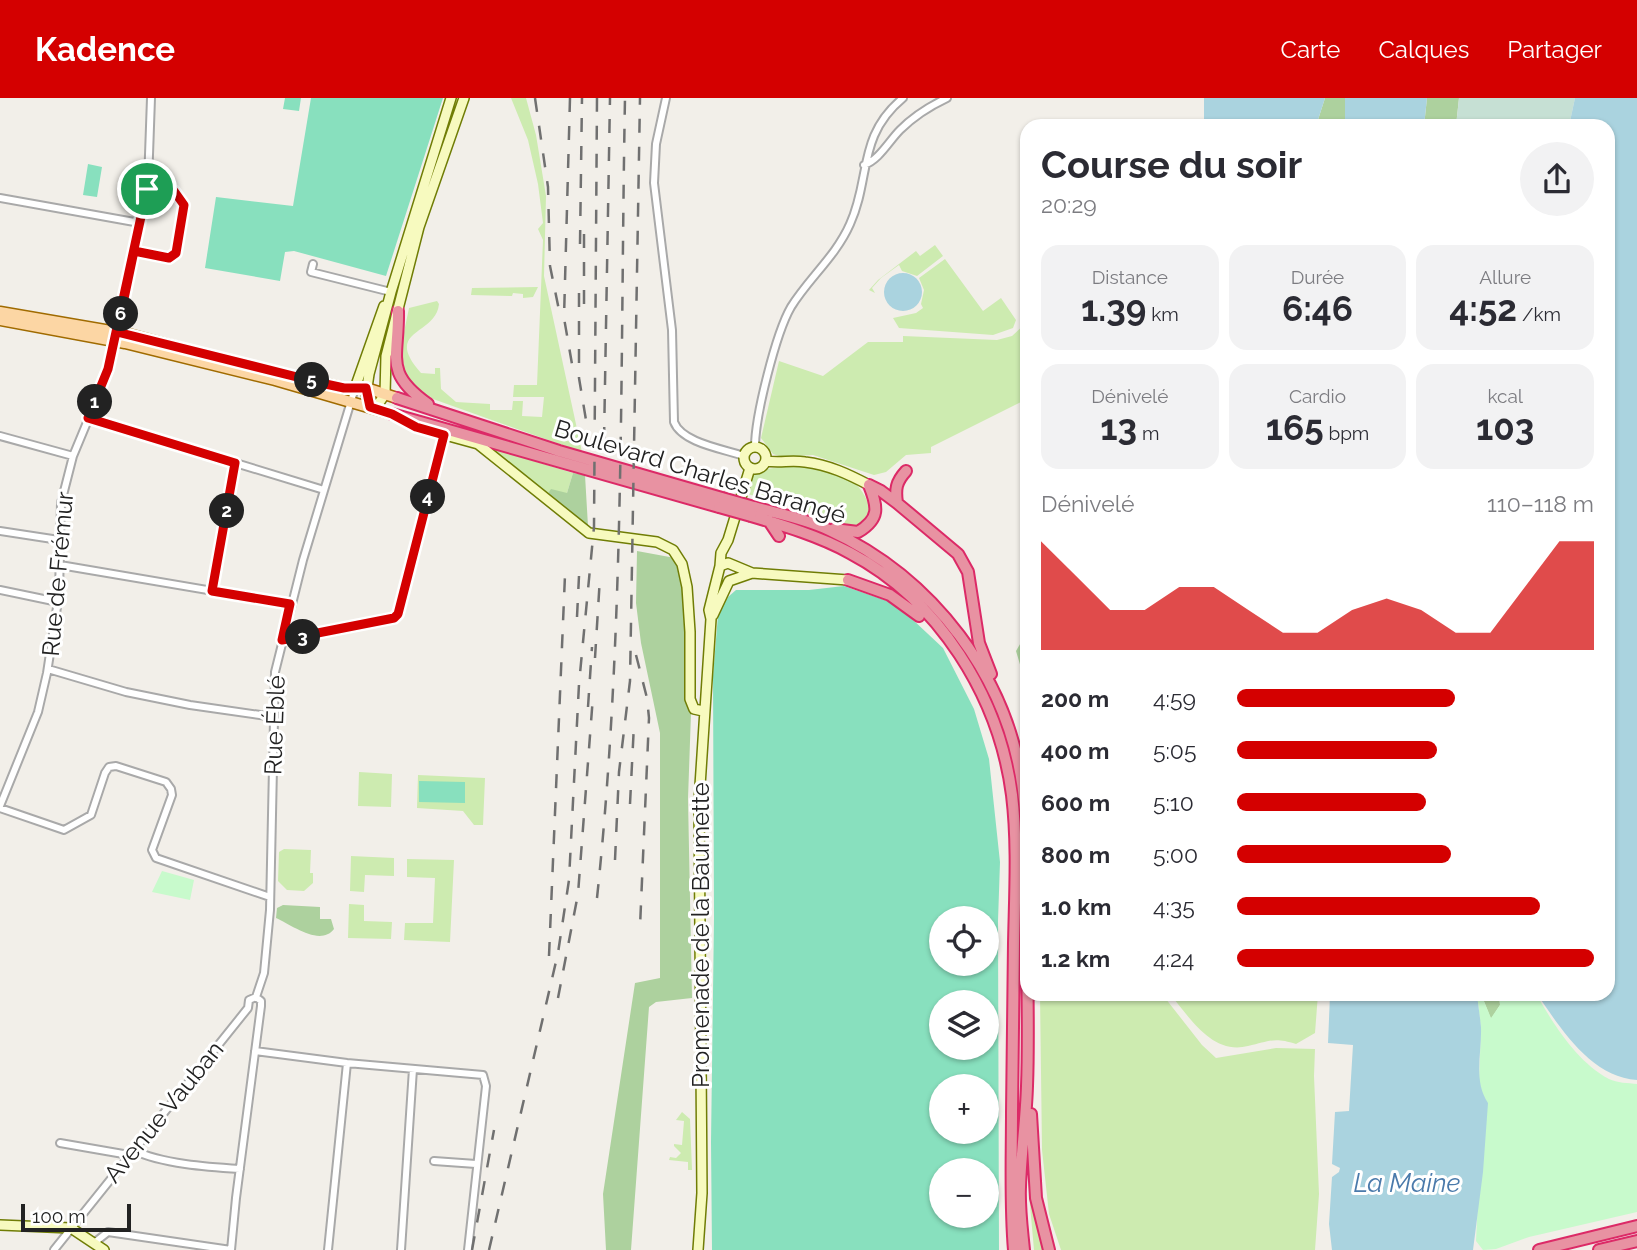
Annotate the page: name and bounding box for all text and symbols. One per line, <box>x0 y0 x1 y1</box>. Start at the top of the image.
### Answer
text: Kadence <box>35 30 175 69</box>
text: Carte <box>1281 35 1340 64</box>
text: Calques <box>1378 35 1469 64</box>
text: Partager <box>1507 35 1602 64</box>
text: Course du soir <box>1041 142 1302 187</box>
button: share <box>1520 142 1594 216</box>
pin <box>117 159 177 219</box>
icon: arrive <box>128 170 166 208</box>
text: 20:29 <box>1041 191 1097 218</box>
text: Distance <box>1092 266 1168 288</box>
text: Durée <box>1291 266 1344 288</box>
text: Allure <box>1479 266 1531 288</box>
text: 1.39 <box>1081 288 1146 329</box>
text: 6:46 <box>1282 288 1353 329</box>
text: 4:52 <box>1449 288 1517 329</box>
pin: 6 <box>104 296 138 332</box>
text: 6 <box>115 302 126 324</box>
text: km <box>1146 303 1179 325</box>
text: /km <box>1517 303 1561 325</box>
pin: 5 <box>294 362 330 398</box>
text: 5 <box>306 368 317 390</box>
pin: 1 <box>78 384 112 420</box>
text: Dénivelé <box>1091 385 1168 407</box>
text: Cardio <box>1289 385 1346 407</box>
text: kcal <box>1487 385 1523 407</box>
text: 1 <box>90 390 99 412</box>
text: 13 <box>1100 407 1137 448</box>
text: 165 <box>1266 407 1324 448</box>
text: 103 <box>1476 407 1534 448</box>
street label: Boulevard Charles Barangé <box>551 413 849 530</box>
text: m <box>1137 422 1159 444</box>
text: bpm <box>1324 422 1369 444</box>
pin: 4 <box>410 480 446 514</box>
text: 4 <box>422 485 433 507</box>
street label: Rue de Frémur <box>36 490 79 657</box>
text: Dénivelé <box>1041 490 1134 517</box>
text: 110–118 m <box>1487 490 1594 517</box>
pin: 2 <box>210 494 244 528</box>
text: 2 <box>221 499 232 521</box>
pin: 3 <box>286 620 320 654</box>
text: 3 <box>297 625 308 647</box>
street label: Rue Éblé <box>258 675 291 775</box>
text: 200 m <box>1041 685 1109 712</box>
text: 4:59 <box>1153 685 1196 712</box>
text: 400 m <box>1041 737 1109 764</box>
text: 5:05 <box>1153 737 1196 764</box>
street label: Promenade de la Baumette <box>686 782 715 1088</box>
text: 600 m <box>1041 789 1110 816</box>
text: 5:10 <box>1153 789 1194 816</box>
text: 800 m <box>1041 841 1110 868</box>
text: 5:00 <box>1153 841 1198 868</box>
text: 1.0 km <box>1041 893 1111 920</box>
text: 4:35 <box>1153 893 1195 920</box>
map controls <box>929 906 999 1228</box>
button: locate <box>929 906 999 976</box>
text: 1.2 km <box>1041 945 1110 972</box>
text: 4:24 <box>1153 945 1194 972</box>
button: layers <box>929 990 999 1060</box>
street label: Avenue Vauban <box>98 1035 230 1188</box>
button: + <box>929 1074 999 1144</box>
button: − <box>929 1158 999 1228</box>
water label: La Maine <box>1353 1168 1461 1198</box>
scale bar <box>21 1201 131 1233</box>
text: 100 m <box>32 1205 86 1227</box>

